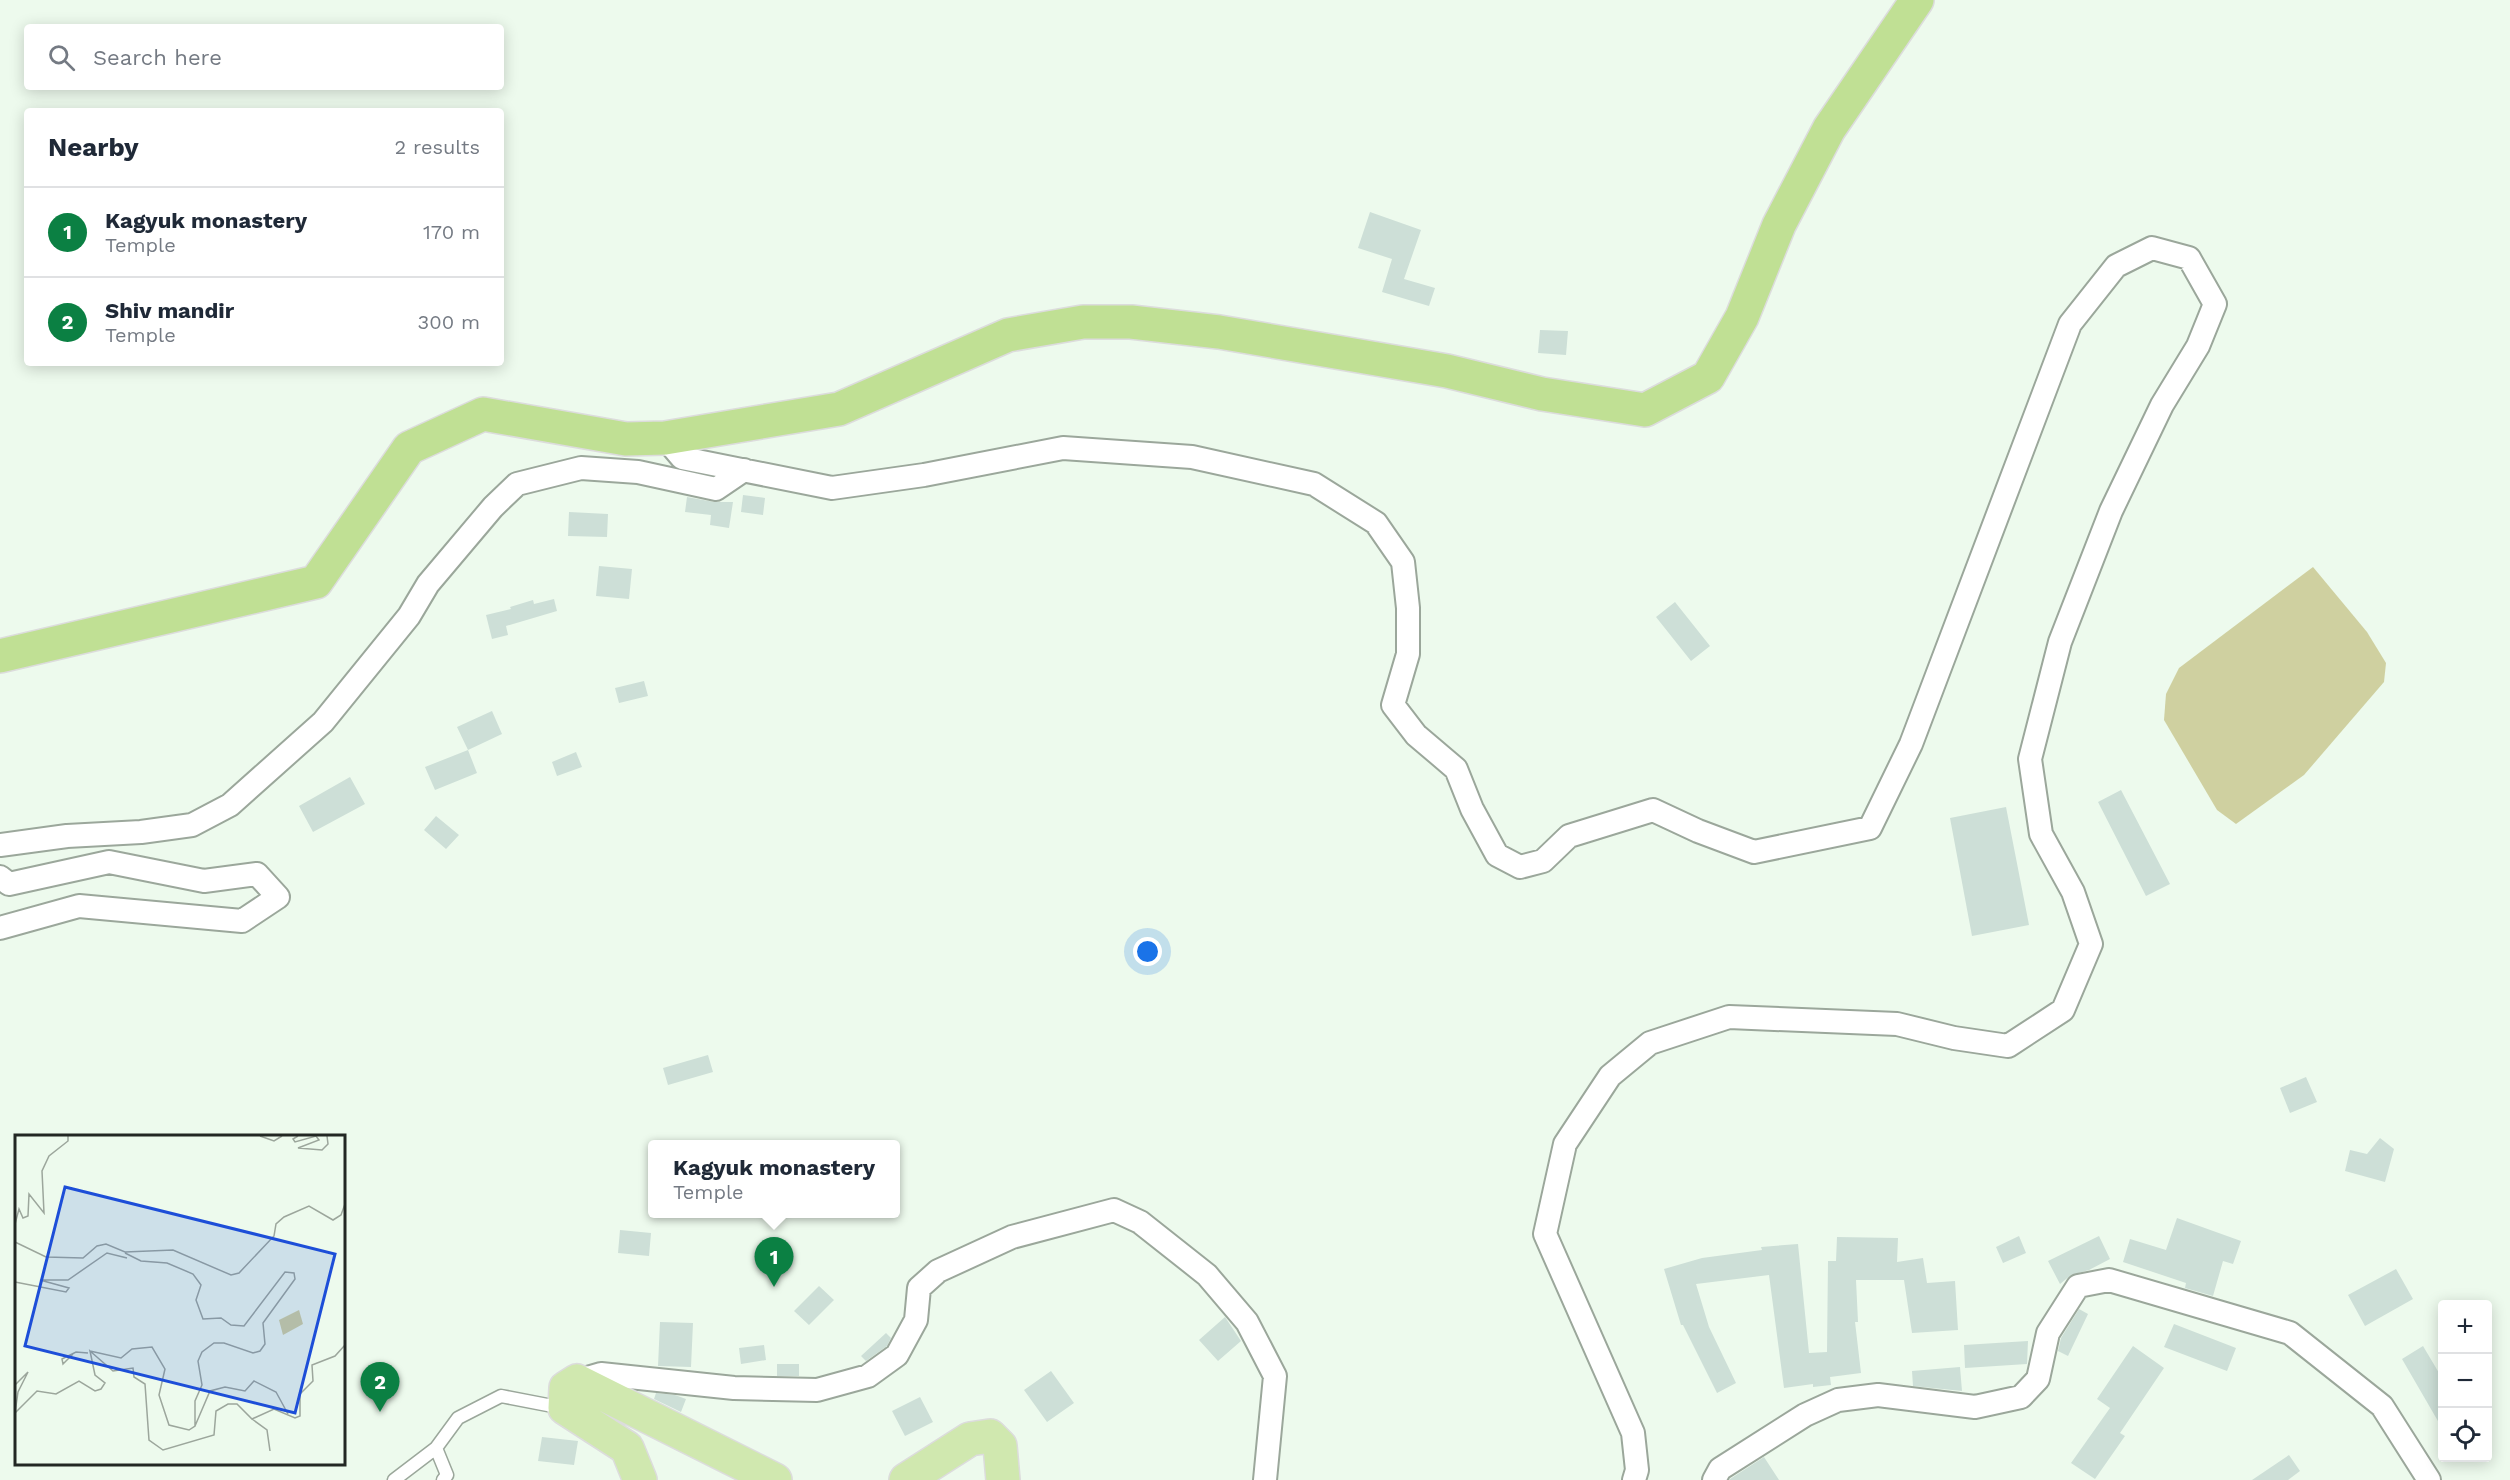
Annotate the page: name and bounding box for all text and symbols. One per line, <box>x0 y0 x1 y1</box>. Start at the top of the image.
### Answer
search box <box>24 24 504 90</box>
icon: search <box>45 41 78 74</box>
text: Search here <box>93 45 222 70</box>
text: Nearby <box>48 132 139 162</box>
text: 2 results <box>395 135 480 159</box>
text: Kagyuk monastery <box>105 208 307 233</box>
text: 1 <box>63 220 72 244</box>
text: 170 m <box>423 220 480 244</box>
text: Temple <box>105 233 176 257</box>
text: Shiv mandir <box>105 298 234 323</box>
text: 2 <box>62 310 73 334</box>
text: 300 m <box>418 310 480 334</box>
text: Temple <box>105 323 176 347</box>
your location <box>1133 937 1162 966</box>
inset map <box>15 1135 345 1465</box>
popup <box>648 1140 900 1218</box>
text: Kagyuk monastery <box>673 1155 875 1180</box>
text: Temple <box>673 1180 744 1204</box>
pin: 1 <box>754 1238 794 1287</box>
map controls <box>2438 1300 2492 1462</box>
button: + <box>2438 1300 2492 1354</box>
button: − <box>2438 1354 2492 1408</box>
pin: 2 <box>360 1362 400 1412</box>
button: locate <box>2438 1408 2492 1462</box>

